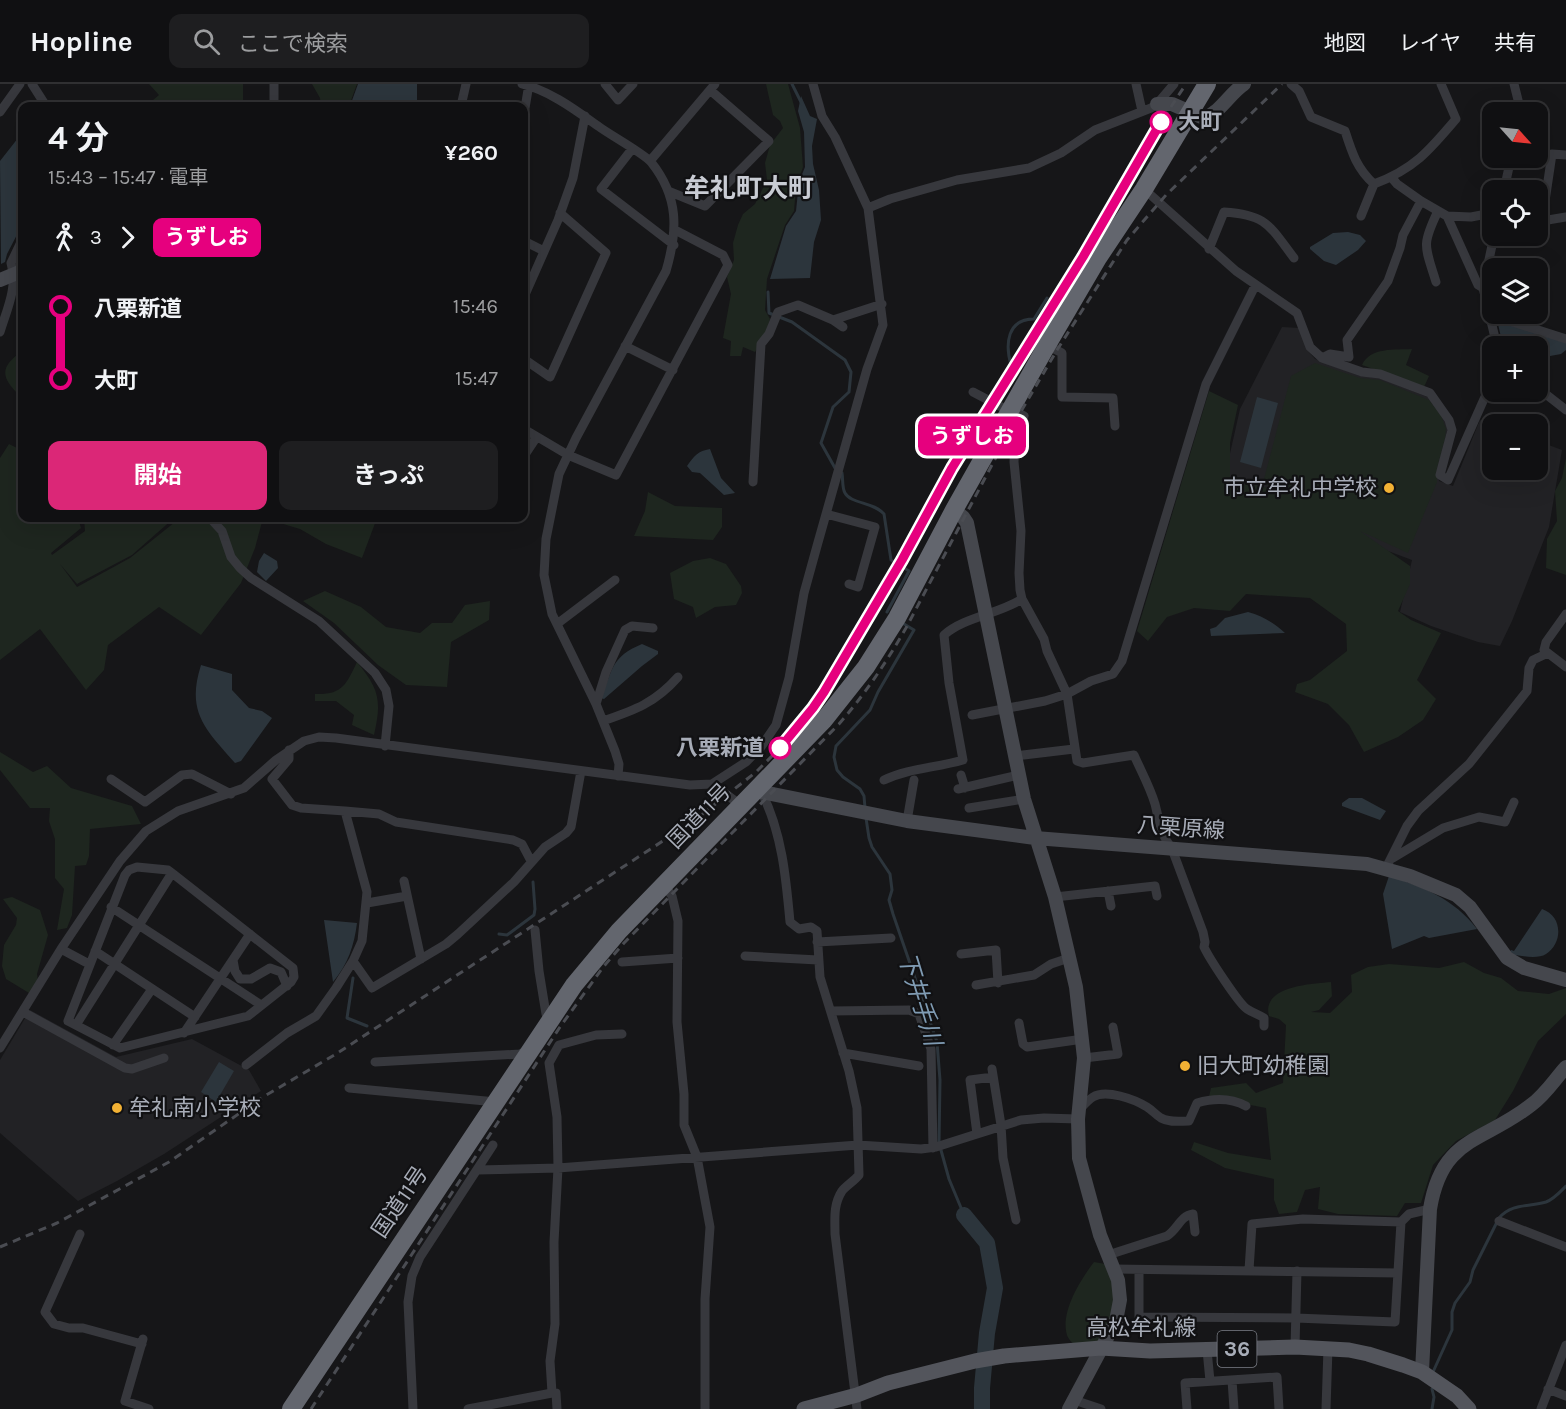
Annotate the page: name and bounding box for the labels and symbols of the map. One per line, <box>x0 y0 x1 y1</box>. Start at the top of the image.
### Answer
north arrow <box>1482 102 1548 168</box>
place label: 大町 <box>1178 109 1222 135</box>
marker: 大町 <box>1150 111 1172 133</box>
district label: 牟礼町大町 <box>684 173 814 204</box>
line badge: うずしお <box>930 416 1014 456</box>
place label: 市立牟礼中学校 <box>1223 475 1377 501</box>
marker: 市立牟礼中学校 <box>1382 481 1396 495</box>
place label: 八栗新道 <box>676 735 764 761</box>
marker: 八栗新道 <box>769 737 791 759</box>
street label: 国道11号 <box>662 778 736 854</box>
street label: 八栗原線 <box>1136 812 1226 844</box>
water label: 下井手川 <box>893 949 948 1052</box>
place label: 旧大町幼稚園 <box>1197 1053 1329 1079</box>
marker: 旧大町幼稚園 <box>1178 1059 1192 1073</box>
place label: 牟礼南小学校 <box>129 1095 261 1121</box>
marker: 牟礼南小学校 <box>110 1101 124 1115</box>
street label: 国道11号 <box>367 1161 433 1243</box>
street label: 高松牟礼線 <box>1086 1315 1196 1341</box>
road number: 36 <box>1218 1331 1256 1367</box>

